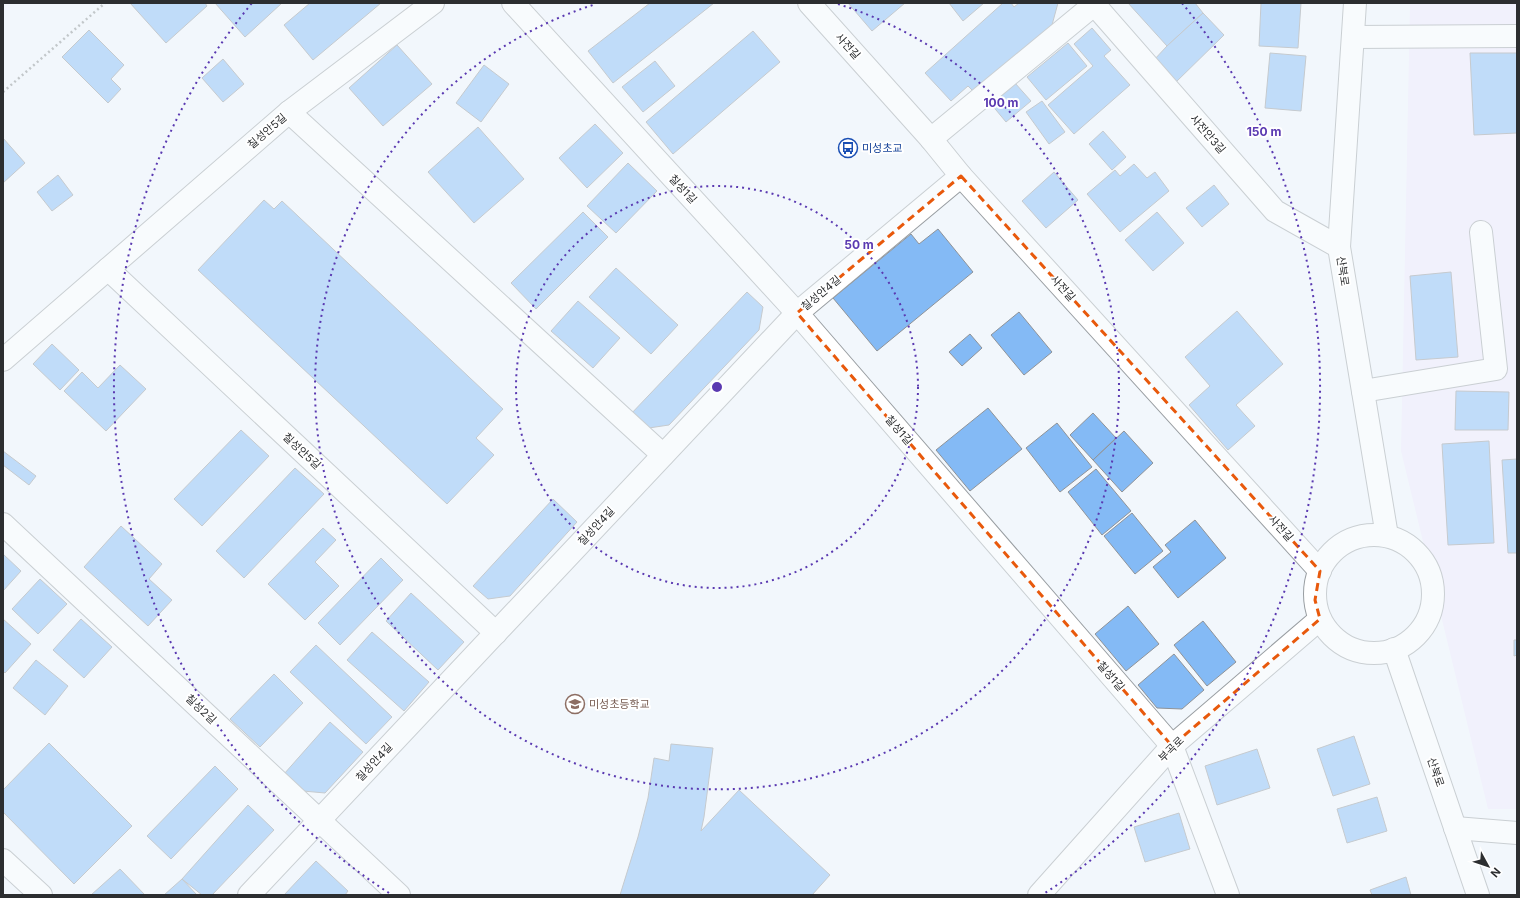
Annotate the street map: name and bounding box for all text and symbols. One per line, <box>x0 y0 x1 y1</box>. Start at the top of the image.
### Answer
street label: 사전길 <box>833 30 863 62</box>
text: 100 m <box>983 95 1019 110</box>
street label: 칠성안5길 <box>245 110 289 152</box>
street label: 사전안3길 <box>1187 112 1229 156</box>
text: 150 m <box>1247 124 1281 139</box>
bus stop icon: 미성초교 <box>837 137 859 159</box>
place label: 미성초교 <box>862 141 902 155</box>
street label: 칠성1길 <box>666 171 700 207</box>
text: 50 m <box>844 237 874 252</box>
street label: 산북로 <box>1334 255 1352 287</box>
street label: 칠성안4길 <box>798 272 844 314</box>
street label: 사전길 <box>1048 272 1078 304</box>
centre of rings <box>710 380 724 394</box>
street label: 칠성1길 <box>882 412 916 448</box>
street label: 칠성안5길 <box>280 430 324 472</box>
street label: 칠성안4길 <box>575 504 617 548</box>
street label: 사전길 <box>1266 512 1296 544</box>
street label: 칠성1길 <box>1094 658 1128 694</box>
street label: 칠성2길 <box>183 691 219 727</box>
school or university icon: 미성초등학교 <box>564 693 586 715</box>
place label: 미성초등학교 <box>589 697 650 711</box>
street label: 부곡로 <box>1155 733 1187 765</box>
street label: 칠성안4길 <box>353 740 395 784</box>
street label: 산북로 <box>1424 755 1448 789</box>
north arrow <box>1468 846 1508 886</box>
text: N <box>1488 865 1504 880</box>

